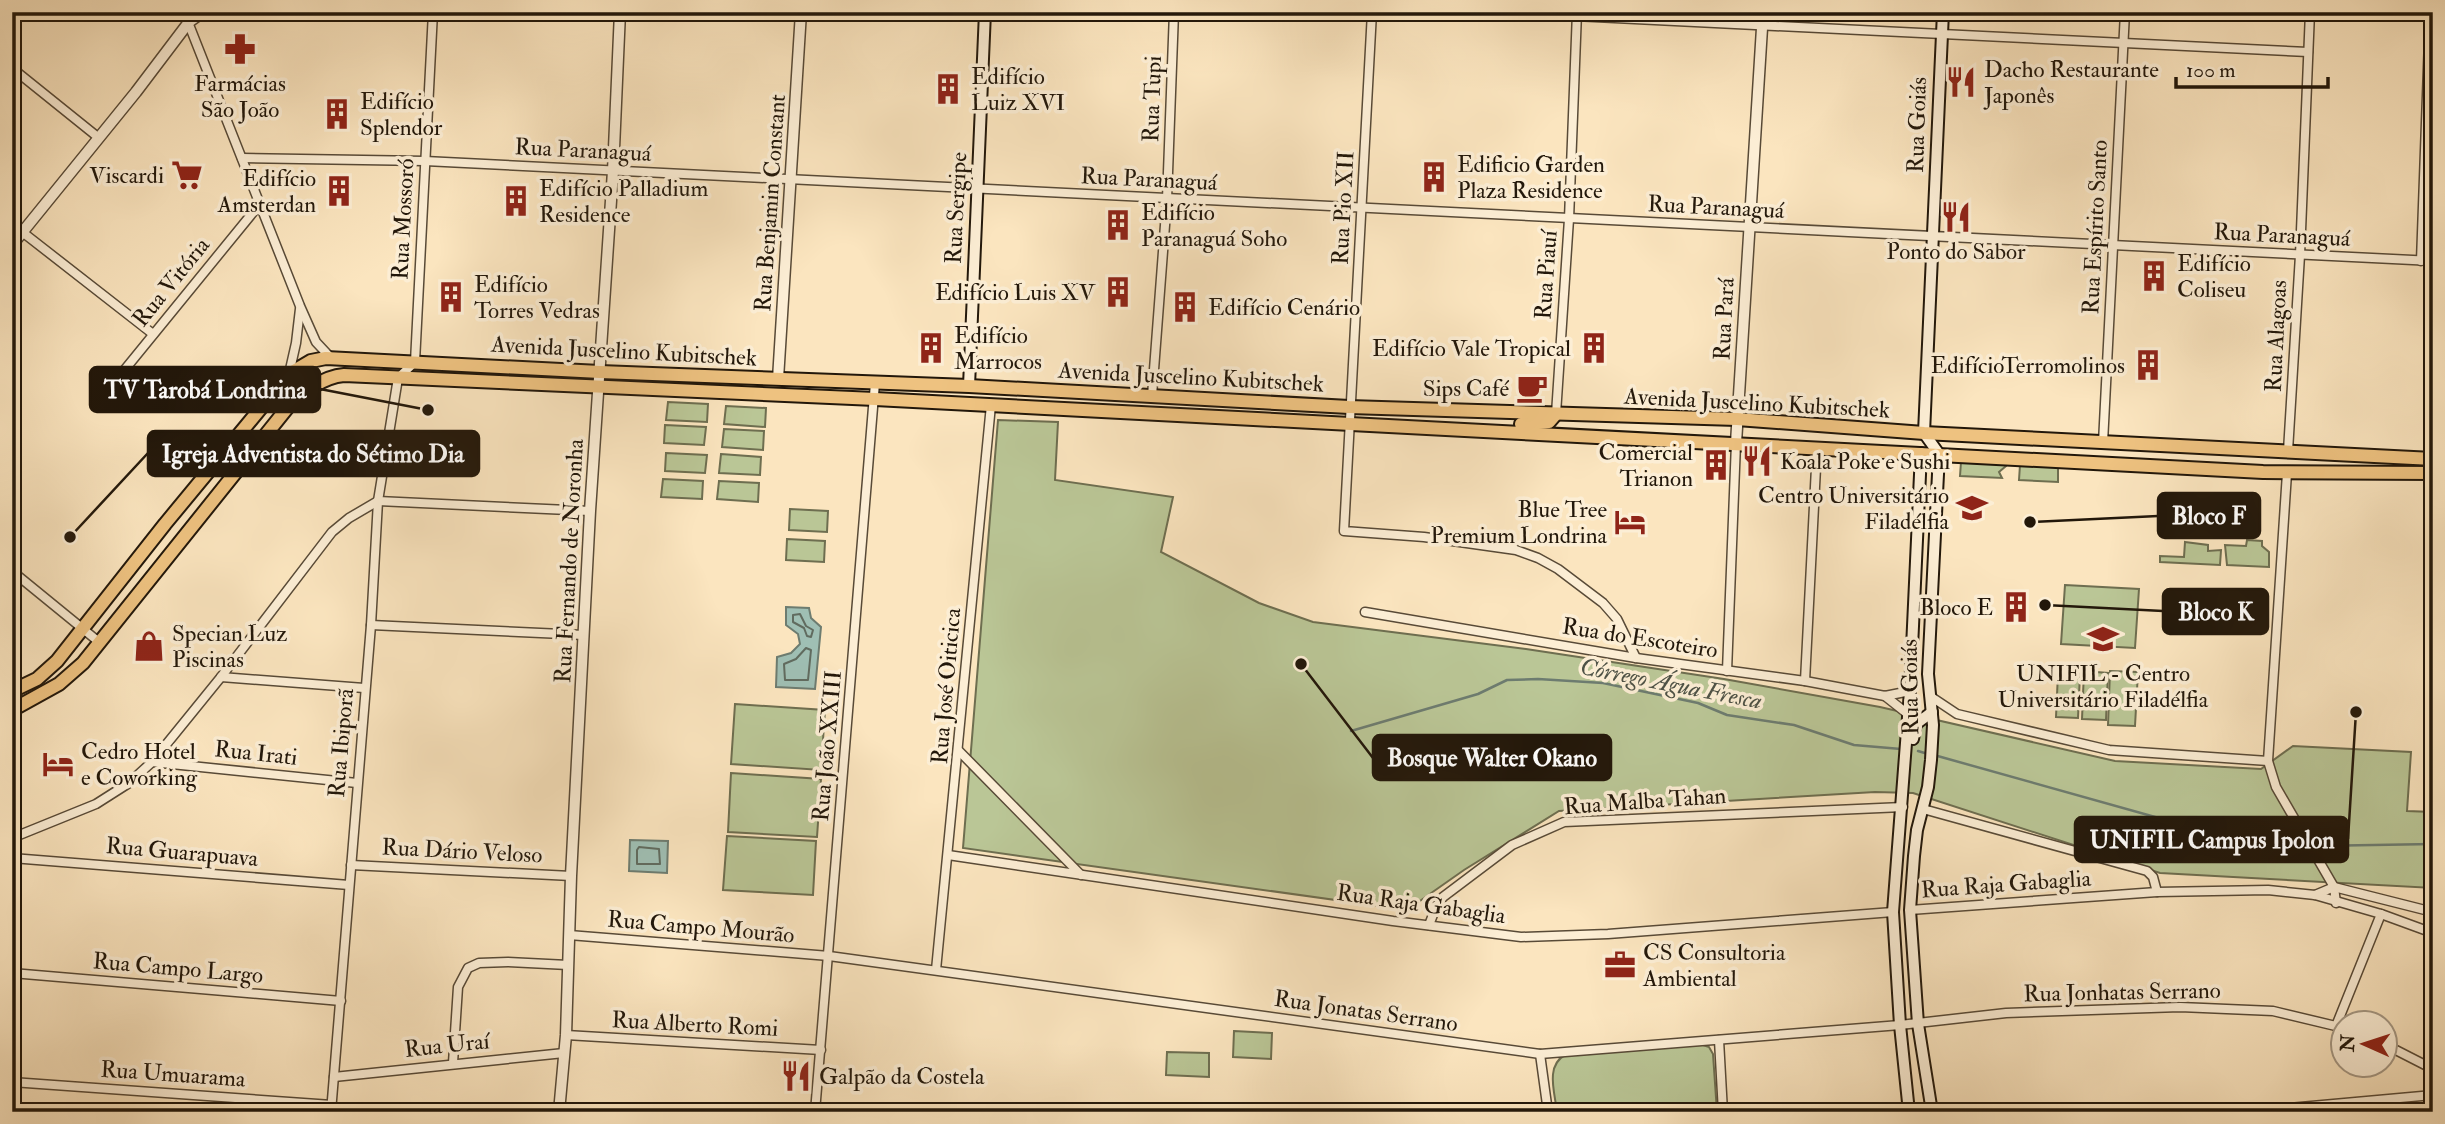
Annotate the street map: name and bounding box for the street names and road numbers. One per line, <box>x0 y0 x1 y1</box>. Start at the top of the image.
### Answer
street label: Rua Tupi <box>1136 55 1169 143</box>
street label: Rua Goiás <box>1901 76 1933 174</box>
street label: Rua Benjamin Constant <box>748 93 792 313</box>
street label: Rua Paranaguá <box>514 132 653 168</box>
street label: Rua Espírito Santo <box>2076 139 2115 315</box>
street label: Rua Pio XII <box>1326 150 1360 266</box>
street label: Rua Sergipe <box>939 151 974 265</box>
street label: Rua Mossoró <box>385 157 421 281</box>
street label: Rua Paranaguá <box>1080 161 1219 197</box>
street label: Rua Paranaguá <box>1647 189 1786 225</box>
street label: Rua Paranaguá <box>2213 217 2352 253</box>
street label: Rua Piauí <box>1528 228 1564 321</box>
street label: Rua Vitória <box>126 231 216 333</box>
street label: Rua Pará <box>1707 276 1741 361</box>
street label: Rua Alagoas <box>2259 279 2293 393</box>
street label: Avenida Juscelino Kubitschek <box>489 330 758 372</box>
street label: Avenida Juscelino Kubitschek <box>1056 356 1325 398</box>
street label: Avenida Juscelino Kubitschek <box>1622 382 1891 424</box>
street label: Rua Fernando de Noronha <box>548 438 590 684</box>
street label: Rua José Oiticica <box>925 606 967 765</box>
street label: Rua do Escoteiro <box>1560 611 1720 665</box>
street label: Rua Goiás <box>1895 639 1925 735</box>
street label: Rua João XXIII <box>806 669 848 823</box>
street label: Rua Ibiporã <box>322 687 361 799</box>
street label: Rua Irati <box>213 734 299 772</box>
street label: Rua Malba Tahan <box>1563 781 1727 821</box>
street label: Rua Guarapuava <box>104 831 260 874</box>
street label: Rua Dário Veloso <box>381 832 543 870</box>
street label: Rua Raja Gabaglia <box>1920 864 2092 904</box>
street label: Rua Raja Gabaglia <box>1335 878 1508 930</box>
street label: Rua Campo Mourão <box>606 904 796 951</box>
street label: Rua Campo Largo <box>91 946 264 991</box>
street label: Rua Jonhatas Serrano <box>2023 976 2221 1008</box>
street label: Rua Jonatas Serrano <box>1272 984 1460 1038</box>
street label: Rua Alberto Romi <box>611 1005 779 1043</box>
street label: Rua Uraí <box>403 1026 493 1064</box>
street label: Rua Umuarama <box>99 1054 247 1094</box>

